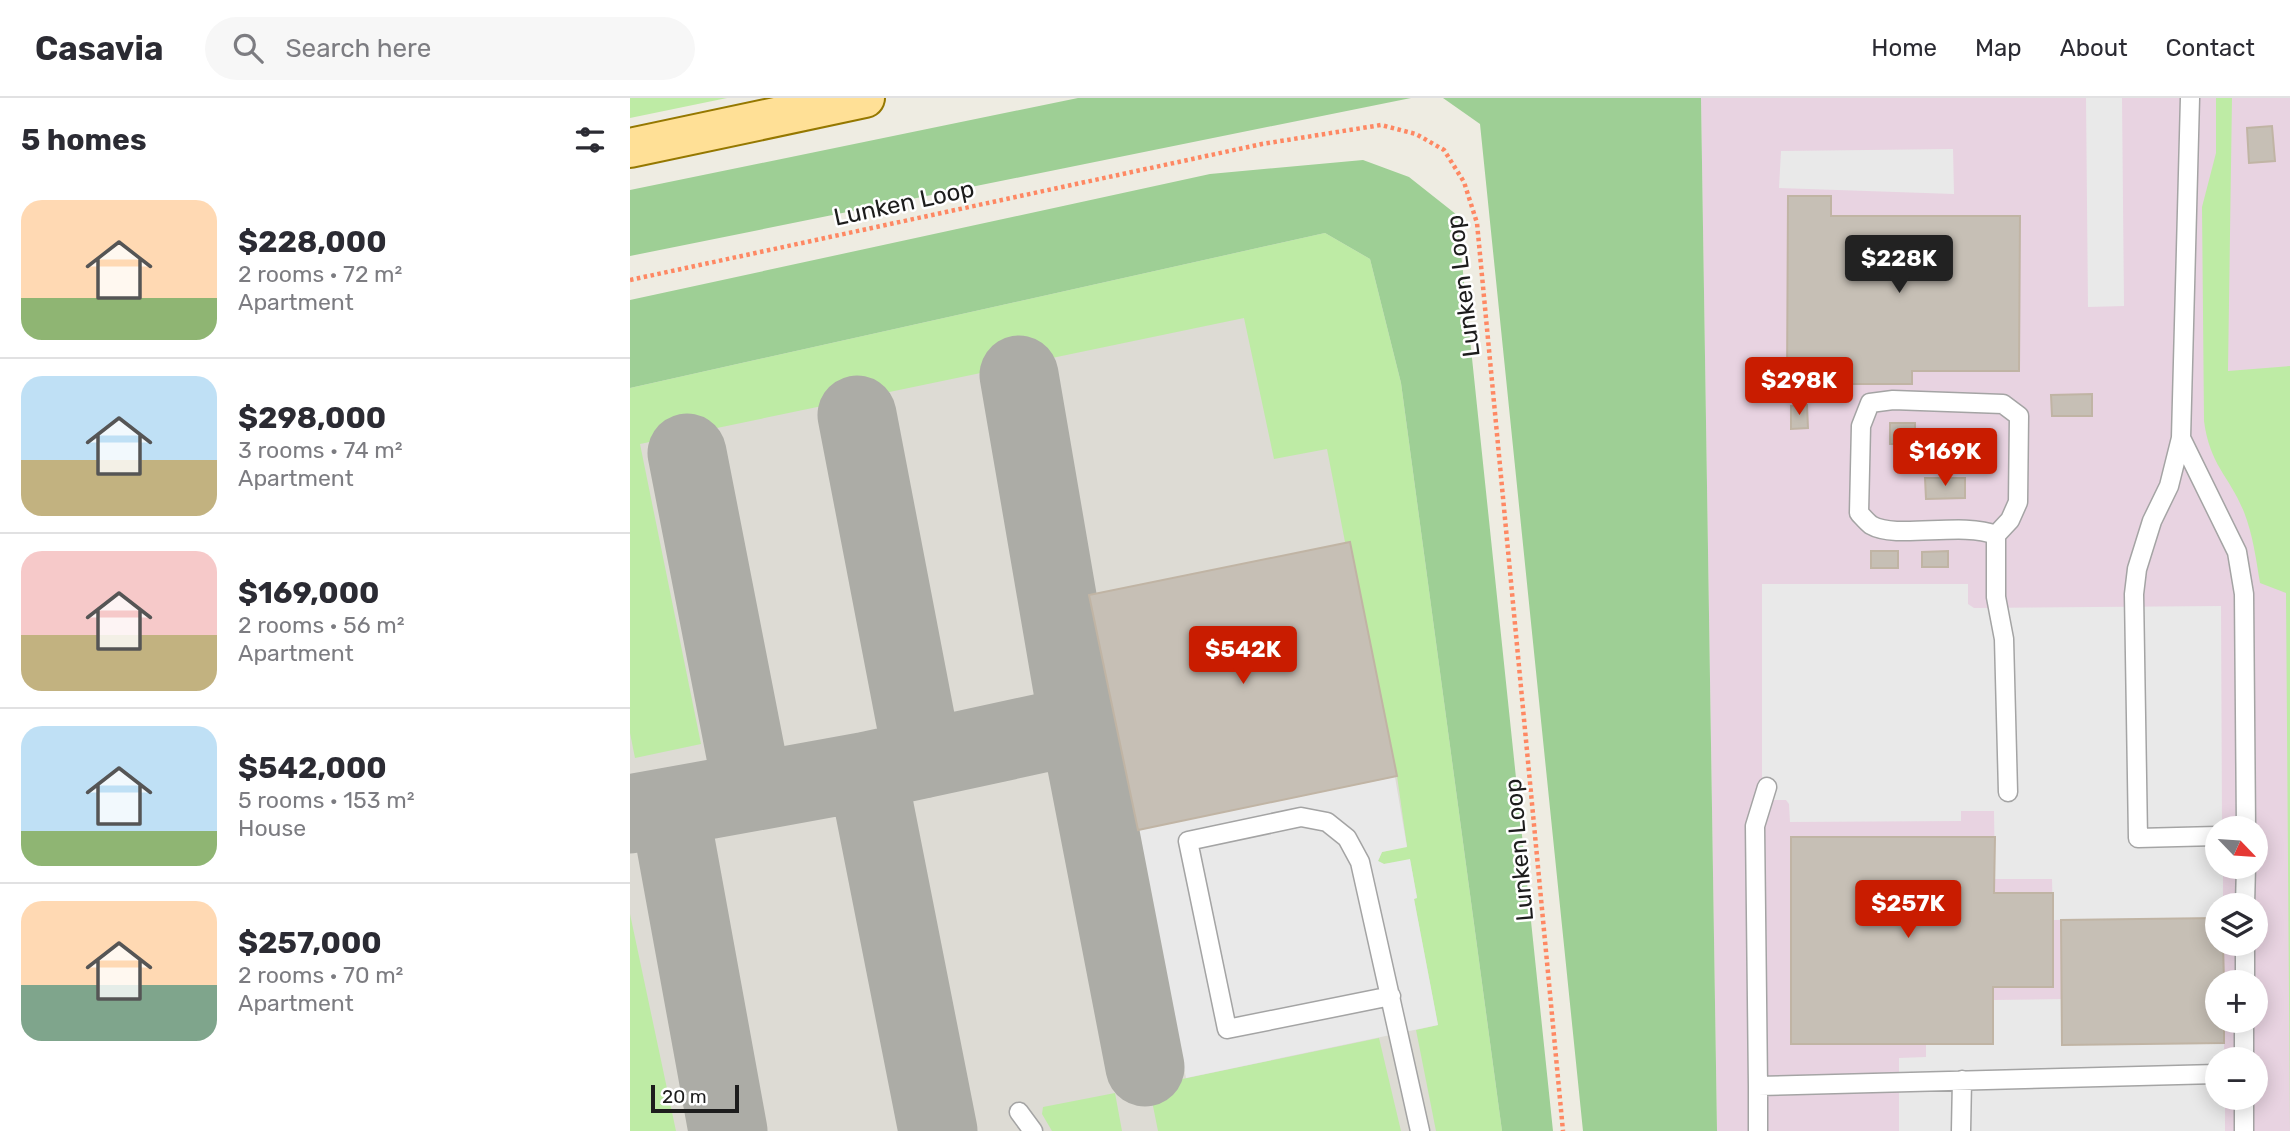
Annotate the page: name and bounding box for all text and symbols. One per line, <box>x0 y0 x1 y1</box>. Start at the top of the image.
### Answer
search box <box>205 17 695 80</box>
text: Casavia <box>35 29 163 68</box>
icon: search <box>229 29 267 67</box>
text: Search here <box>285 33 431 64</box>
text: Home <box>1871 34 1937 62</box>
text: Map <box>1975 34 2022 62</box>
text: About <box>2060 34 2128 62</box>
text: Contact <box>2166 34 2255 62</box>
icon: filters <box>571 121 609 159</box>
text: 5 homes <box>21 122 147 158</box>
street label: Lunken Loop <box>831 174 977 232</box>
street label: Lunken Loop <box>1440 213 1486 359</box>
text: $228,000 <box>238 224 387 260</box>
icon: home <box>77 228 161 312</box>
pin: $228K <box>1850 236 1948 295</box>
text: $228K <box>1861 244 1937 272</box>
text: 2 rooms · 72 m² <box>238 260 402 288</box>
text: Apartment <box>238 288 354 316</box>
pin: $298K <box>1750 358 1848 417</box>
text: $298K <box>1761 366 1837 394</box>
text: $298,000 <box>238 400 386 436</box>
icon: home <box>77 404 161 488</box>
pin: $169K <box>1896 428 1994 488</box>
text: 3 rooms · 74 m² <box>238 436 403 464</box>
text: $169K <box>1909 437 1981 465</box>
text: Apartment <box>238 464 354 492</box>
text: $169,000 <box>238 575 380 611</box>
icon: home <box>77 579 161 663</box>
text: 2 rooms · 56 m² <box>238 611 405 639</box>
pin: $542K <box>1194 626 1292 686</box>
text: $542K <box>1205 635 1281 663</box>
text: Apartment <box>238 639 354 667</box>
text: $542,000 <box>238 750 387 786</box>
icon: home <box>77 754 161 838</box>
street label: Lunken Loop <box>1499 778 1539 922</box>
text: 5 rooms · 153 m² <box>238 786 415 814</box>
text: House <box>238 814 306 842</box>
north arrow <box>2205 816 2268 878</box>
map controls <box>2205 816 2268 1110</box>
pin: $257K <box>1859 880 1957 940</box>
text: $257K <box>1871 889 1945 917</box>
button: layers <box>2205 893 2268 956</box>
text: $257,000 <box>238 925 382 961</box>
icon: home <box>77 929 161 1013</box>
text: 2 rooms · 70 m² <box>238 961 403 989</box>
button: + <box>2205 970 2268 1033</box>
text: Apartment <box>238 989 354 1017</box>
button: − <box>2205 1047 2268 1110</box>
scale bar <box>651 1082 738 1114</box>
text: 20 m <box>662 1085 707 1108</box>

